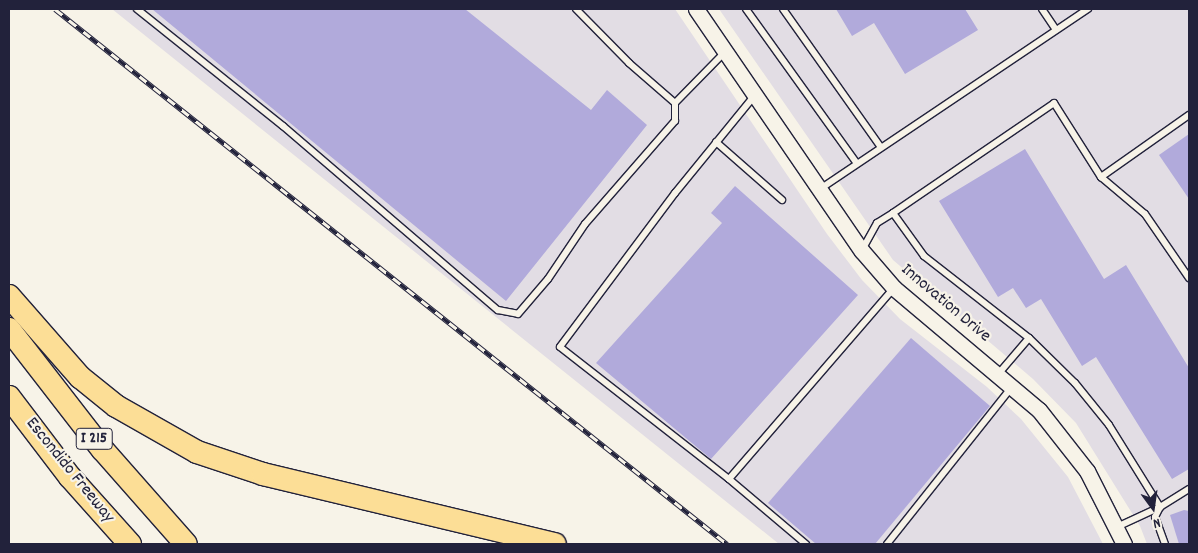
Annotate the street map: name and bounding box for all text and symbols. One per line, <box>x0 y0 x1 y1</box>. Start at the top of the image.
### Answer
street label: Innovation Drive <box>895 260 995 348</box>
street label: Escondido Freeway <box>20 414 118 528</box>
road number: I 215 <box>75 426 113 452</box>
north arrow <box>1128 483 1178 533</box>
text: N <box>1151 512 1162 533</box>

